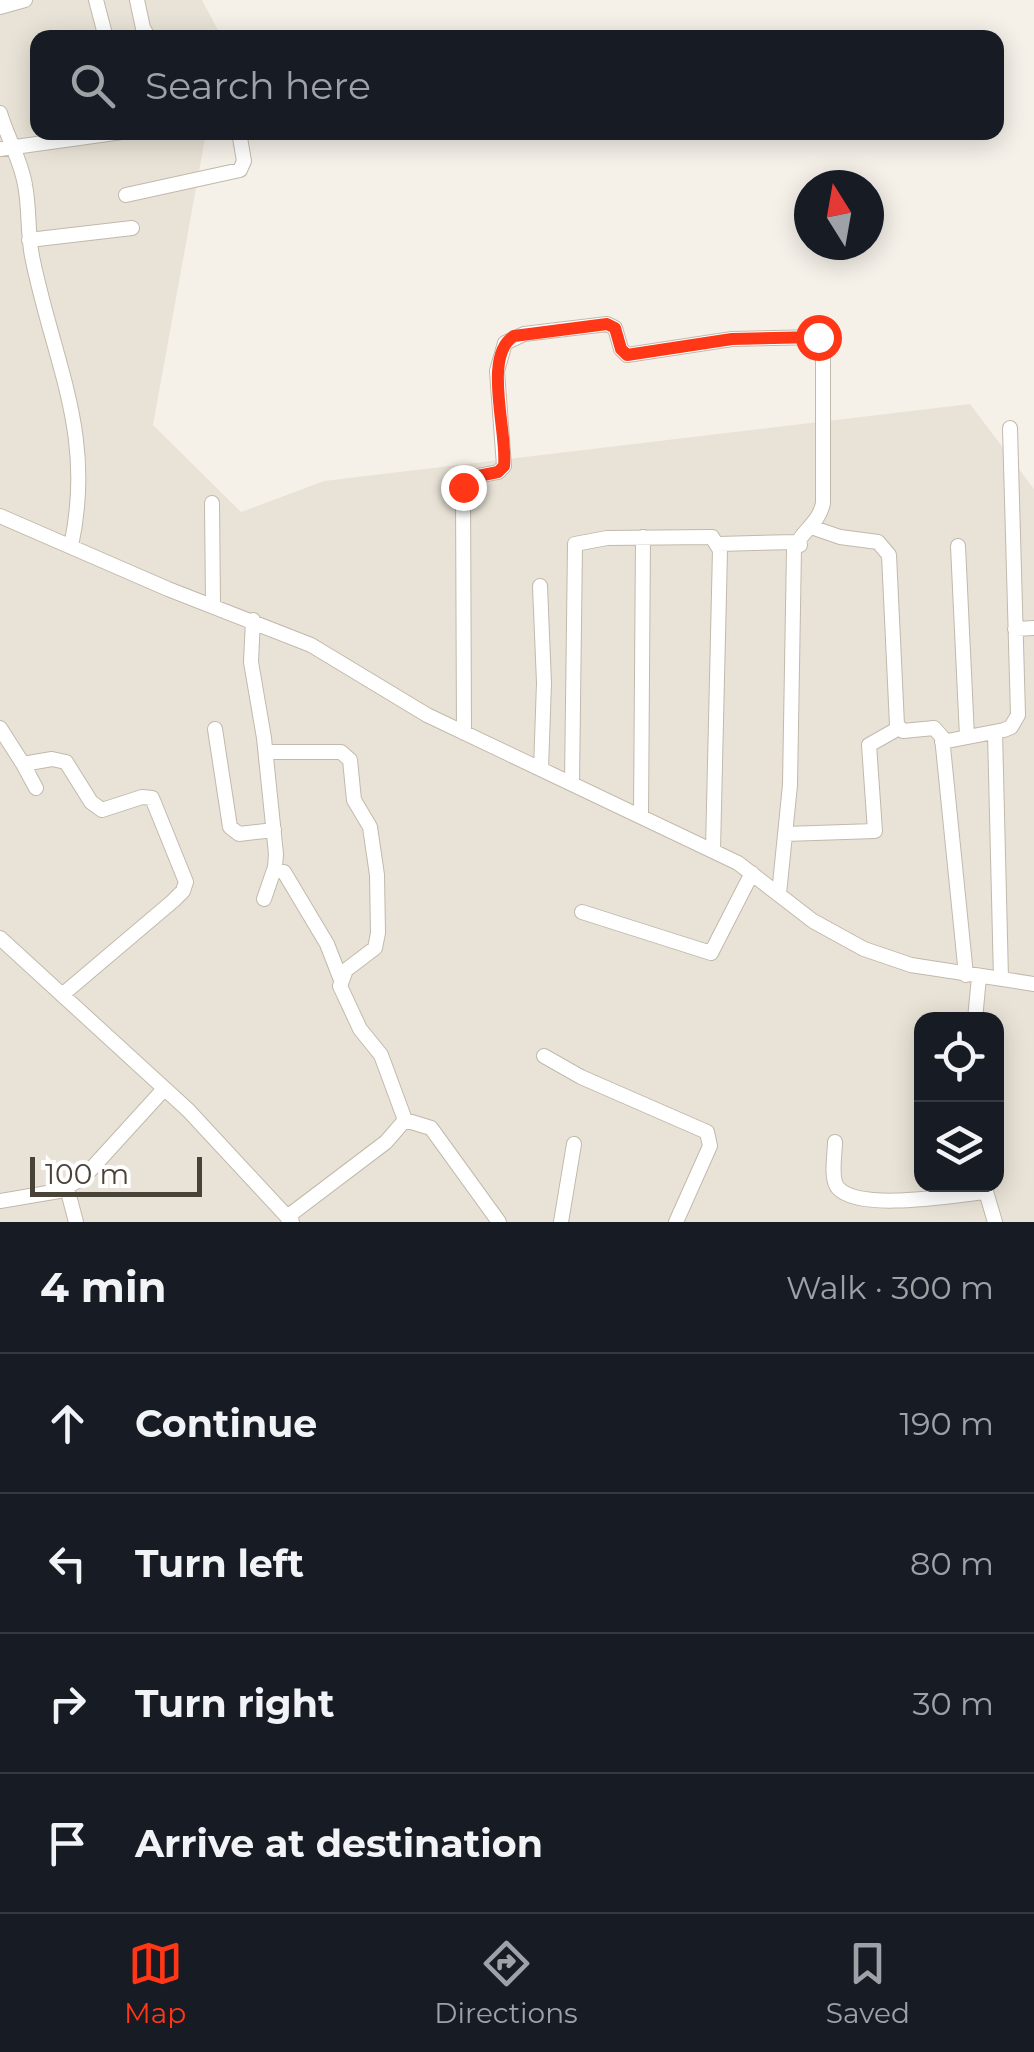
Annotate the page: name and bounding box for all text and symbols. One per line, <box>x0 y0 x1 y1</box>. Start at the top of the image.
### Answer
search box <box>30 30 1004 140</box>
icon: search <box>65 58 120 113</box>
text: Search here <box>145 62 371 109</box>
north arrow <box>794 170 884 260</box>
route start <box>796 315 842 361</box>
route end <box>441 465 487 511</box>
map controls <box>914 1012 1004 1192</box>
button: locate <box>914 1012 1004 1102</box>
button: layers <box>914 1102 1004 1192</box>
scale bar <box>30 1152 202 1196</box>
text: 100 m <box>45 1157 129 1191</box>
text: 4 min <box>40 1261 167 1313</box>
text: Walk · 300 m <box>786 1268 994 1307</box>
icon: ahead <box>40 1396 95 1451</box>
text: Continue <box>135 1400 317 1447</box>
text: 190 m <box>899 1404 994 1443</box>
icon: left <box>40 1536 95 1591</box>
text: Turn left <box>135 1540 304 1587</box>
text: 80 m <box>910 1544 994 1583</box>
icon: right <box>40 1676 95 1731</box>
text: Turn right <box>135 1680 334 1727</box>
text: 30 m <box>912 1684 994 1723</box>
icon: arrive <box>40 1816 95 1871</box>
text: Arrive at destination <box>135 1820 543 1867</box>
tab: Map <box>124 1936 186 2030</box>
tab: Directions <box>434 1936 578 2030</box>
tab: Saved <box>826 1936 910 2030</box>

